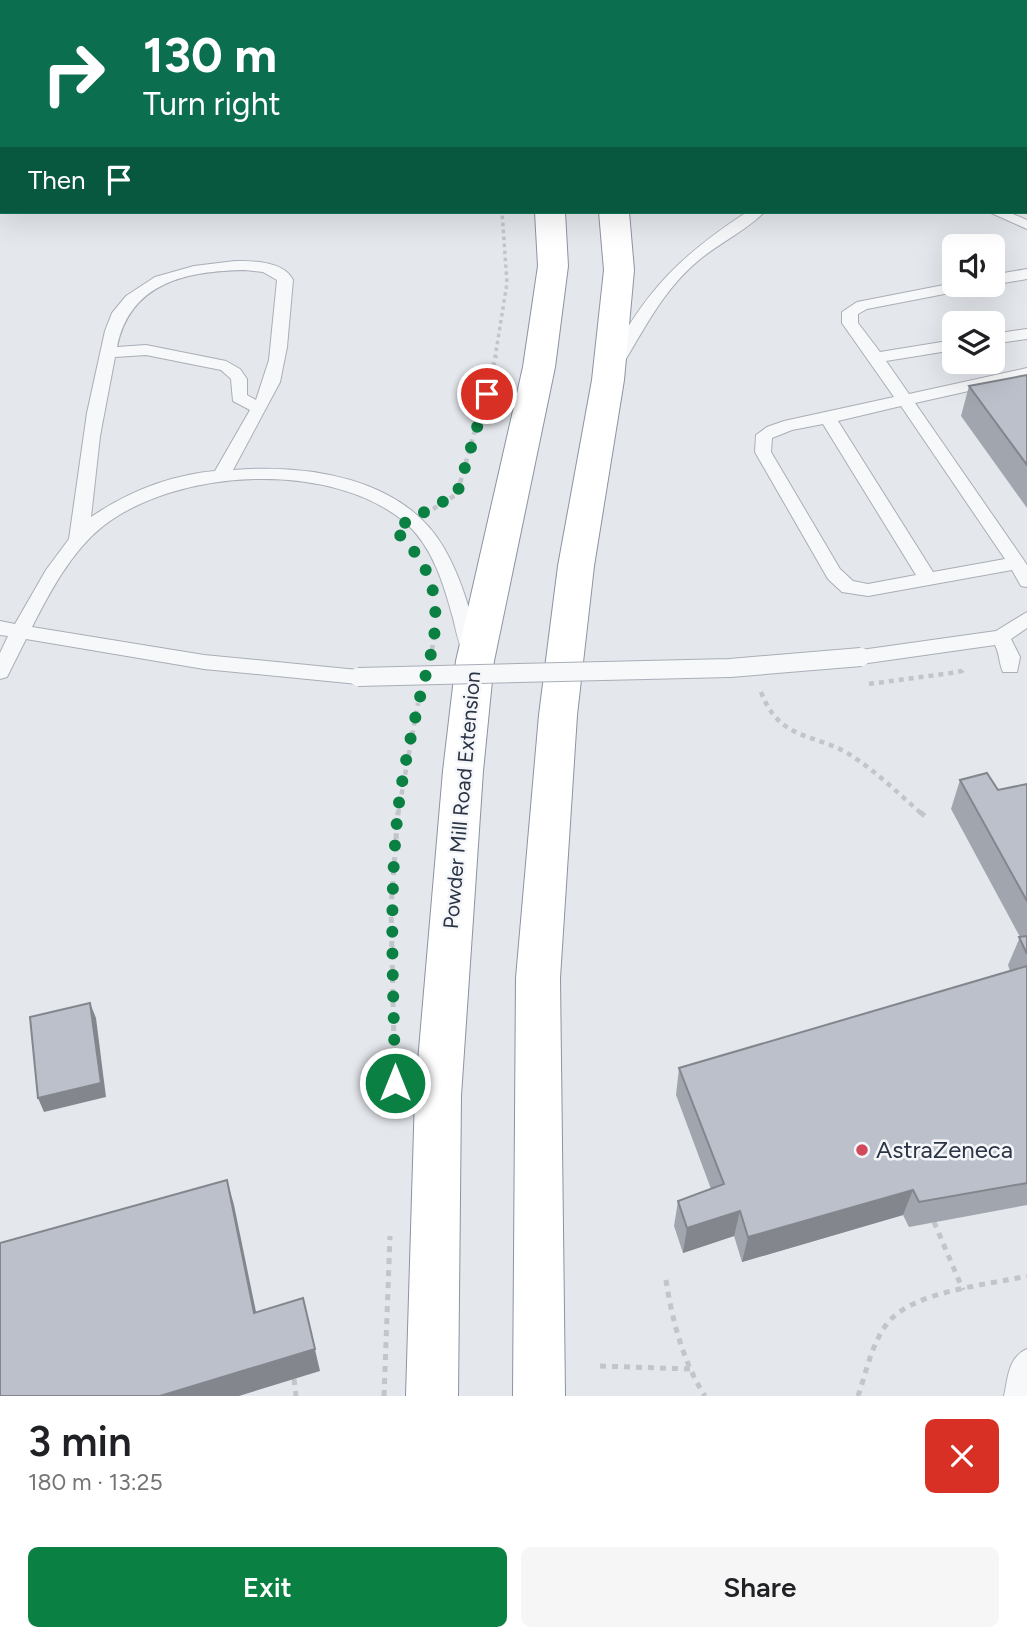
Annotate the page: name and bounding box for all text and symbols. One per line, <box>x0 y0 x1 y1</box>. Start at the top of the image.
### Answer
text: 130 m <box>143 25 277 84</box>
icon: right <box>28 28 119 119</box>
text: Turn right <box>143 85 281 123</box>
icon: arrive <box>100 161 138 199</box>
text: Then <box>28 164 86 196</box>
map controls <box>942 234 1005 374</box>
button: sound <box>942 234 1005 297</box>
button: layers <box>942 311 1005 374</box>
pin <box>457 364 517 424</box>
icon: arrive <box>468 375 506 413</box>
street label: Powder Mill Road Extension <box>438 670 485 930</box>
position arrow <box>358 1046 432 1120</box>
place label: AstraZeneca <box>876 1135 1013 1164</box>
marker: AstraZeneca <box>854 1142 870 1158</box>
text: 3 min <box>28 1416 132 1467</box>
button: close <box>925 1419 999 1493</box>
text: 180 m · 13:25 <box>28 1468 163 1496</box>
button: Exit <box>28 1547 507 1627</box>
button: Share <box>521 1547 999 1627</box>

